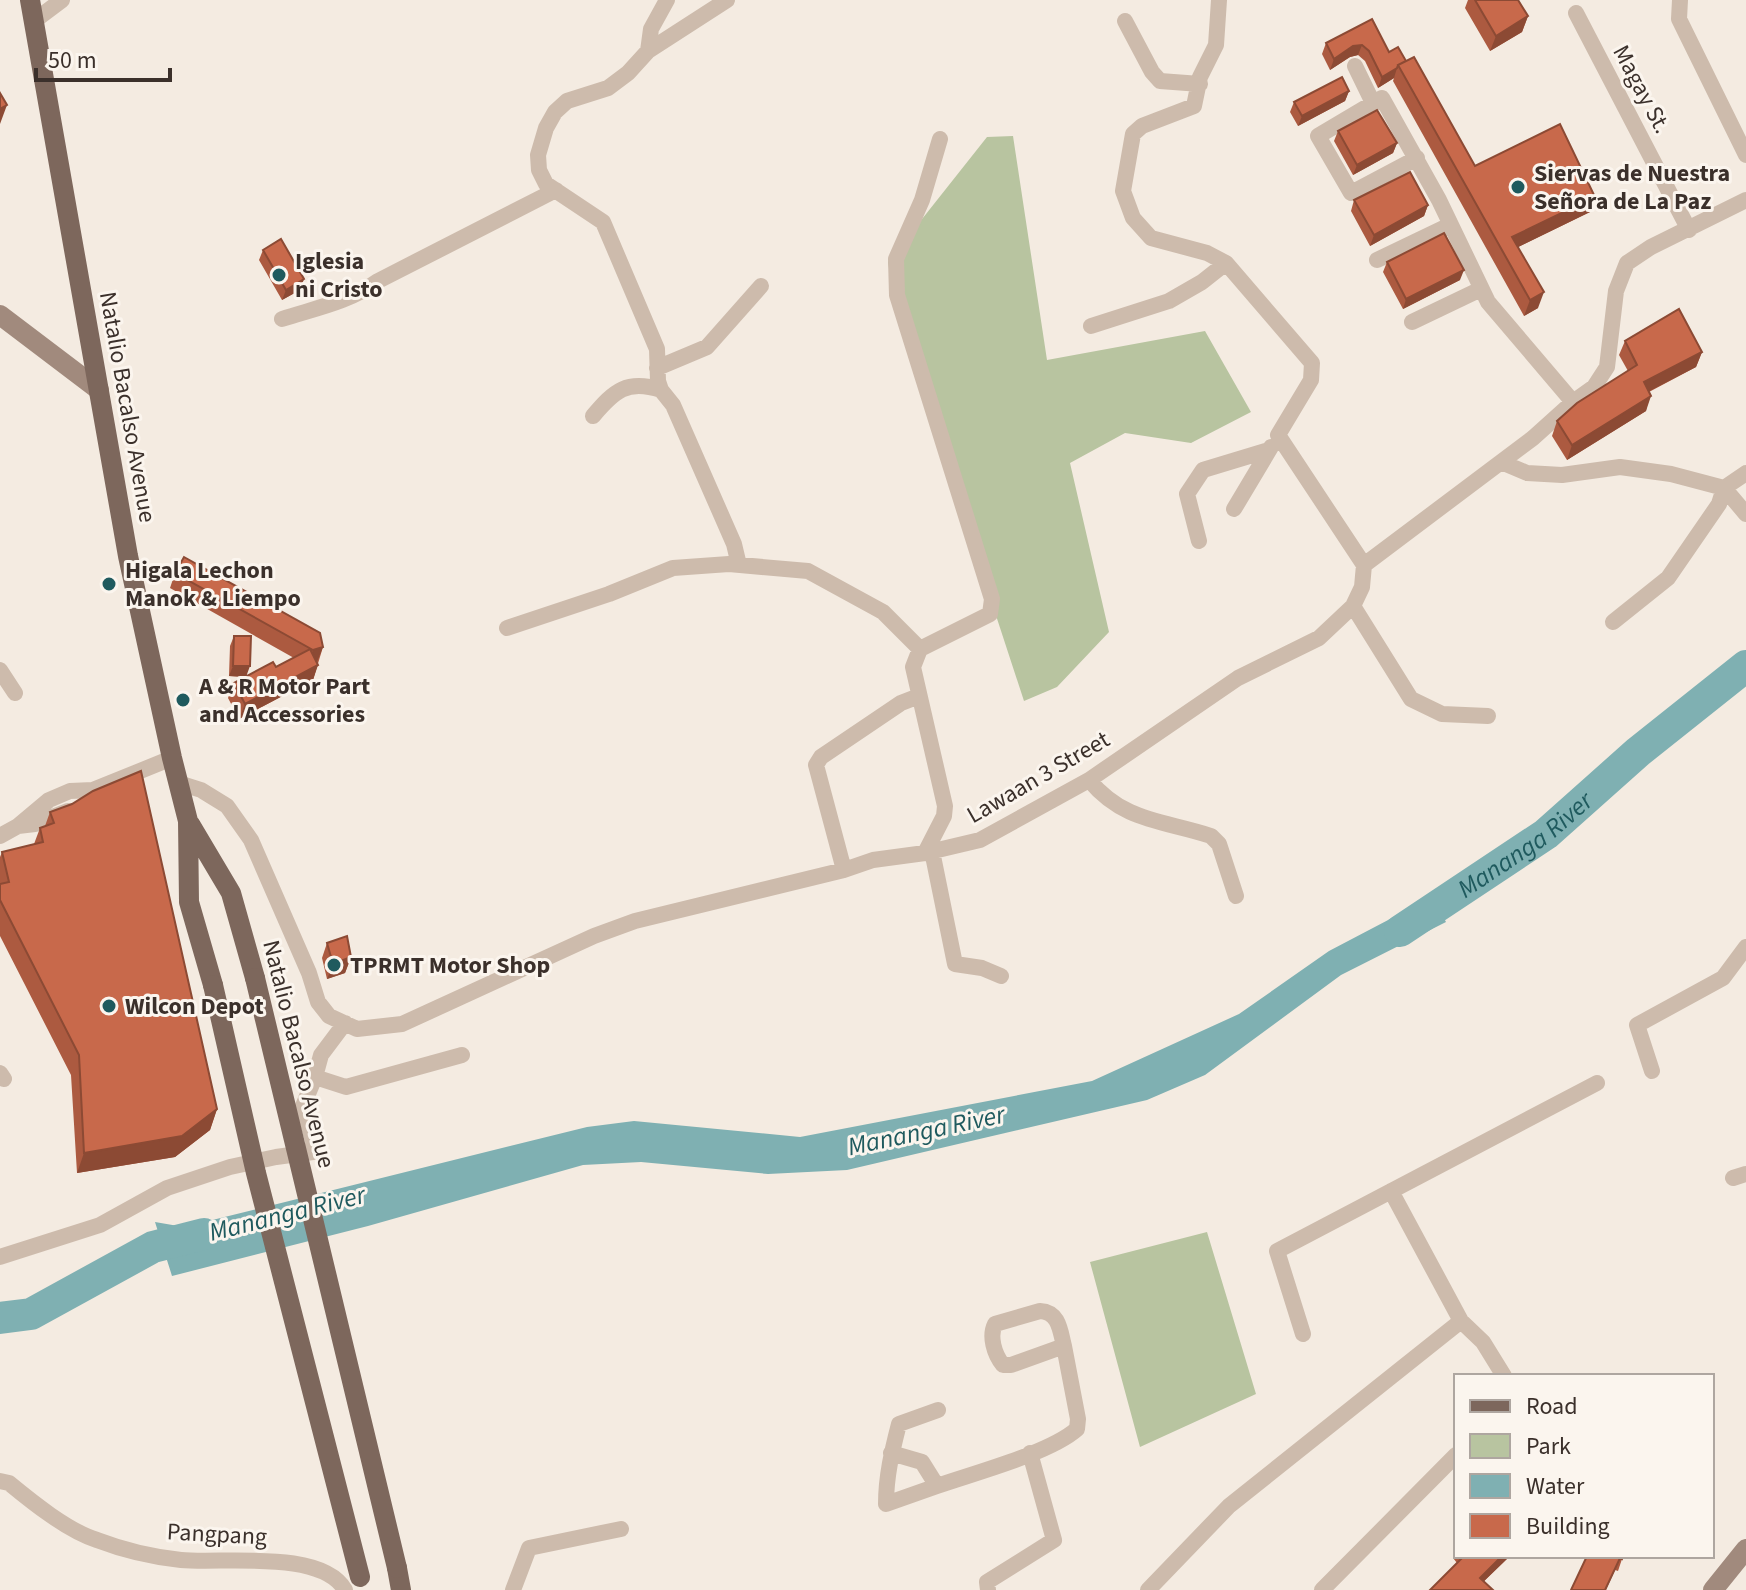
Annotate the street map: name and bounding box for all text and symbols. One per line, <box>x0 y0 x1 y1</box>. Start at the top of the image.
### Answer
scale bar <box>36 32 170 82</box>
street label: Magay St. <box>1604 39 1680 140</box>
text: 50 m <box>48 43 97 78</box>
place label: Siervas de Nuestra Señora de La Paz <box>1534 156 1730 219</box>
marker: Siervas de Nuestra Señora de La Paz <box>1509 178 1527 196</box>
place label: Iglesia ni Cristo <box>295 244 383 307</box>
marker: Iglesia ni Cristo <box>270 266 288 284</box>
street label: Natalio Bacalso Avenue <box>90 289 165 525</box>
place label: Higala Lechon Manok & Liempo <box>125 553 301 616</box>
marker: Higala Lechon Manok & Liempo <box>100 575 118 593</box>
place label: A & R Motor Part and Accessories <box>198 669 370 732</box>
marker: A & R Motor Part and Accessories <box>174 691 192 709</box>
street label: Lawaan 3 Street <box>960 722 1116 833</box>
water label: Mananga River <box>1450 782 1602 907</box>
street label: Natalio Bacalso Avenue <box>253 936 344 1172</box>
place label: TPRMT Motor Shop <box>350 948 550 983</box>
marker: TPRMT Motor Shop <box>325 956 343 974</box>
place label: Wilcon Depot <box>125 989 264 1024</box>
marker: Wilcon Depot <box>100 997 118 1015</box>
water label: Mananga River <box>844 1096 1009 1165</box>
water label: Mananga River <box>205 1176 370 1251</box>
legend <box>1454 1374 1714 1558</box>
text: Road <box>1526 1389 1578 1424</box>
text: Park <box>1526 1429 1571 1464</box>
text: Water <box>1526 1469 1585 1504</box>
text: Building <box>1526 1509 1610 1544</box>
street label: Pangpang <box>166 1514 268 1555</box>

